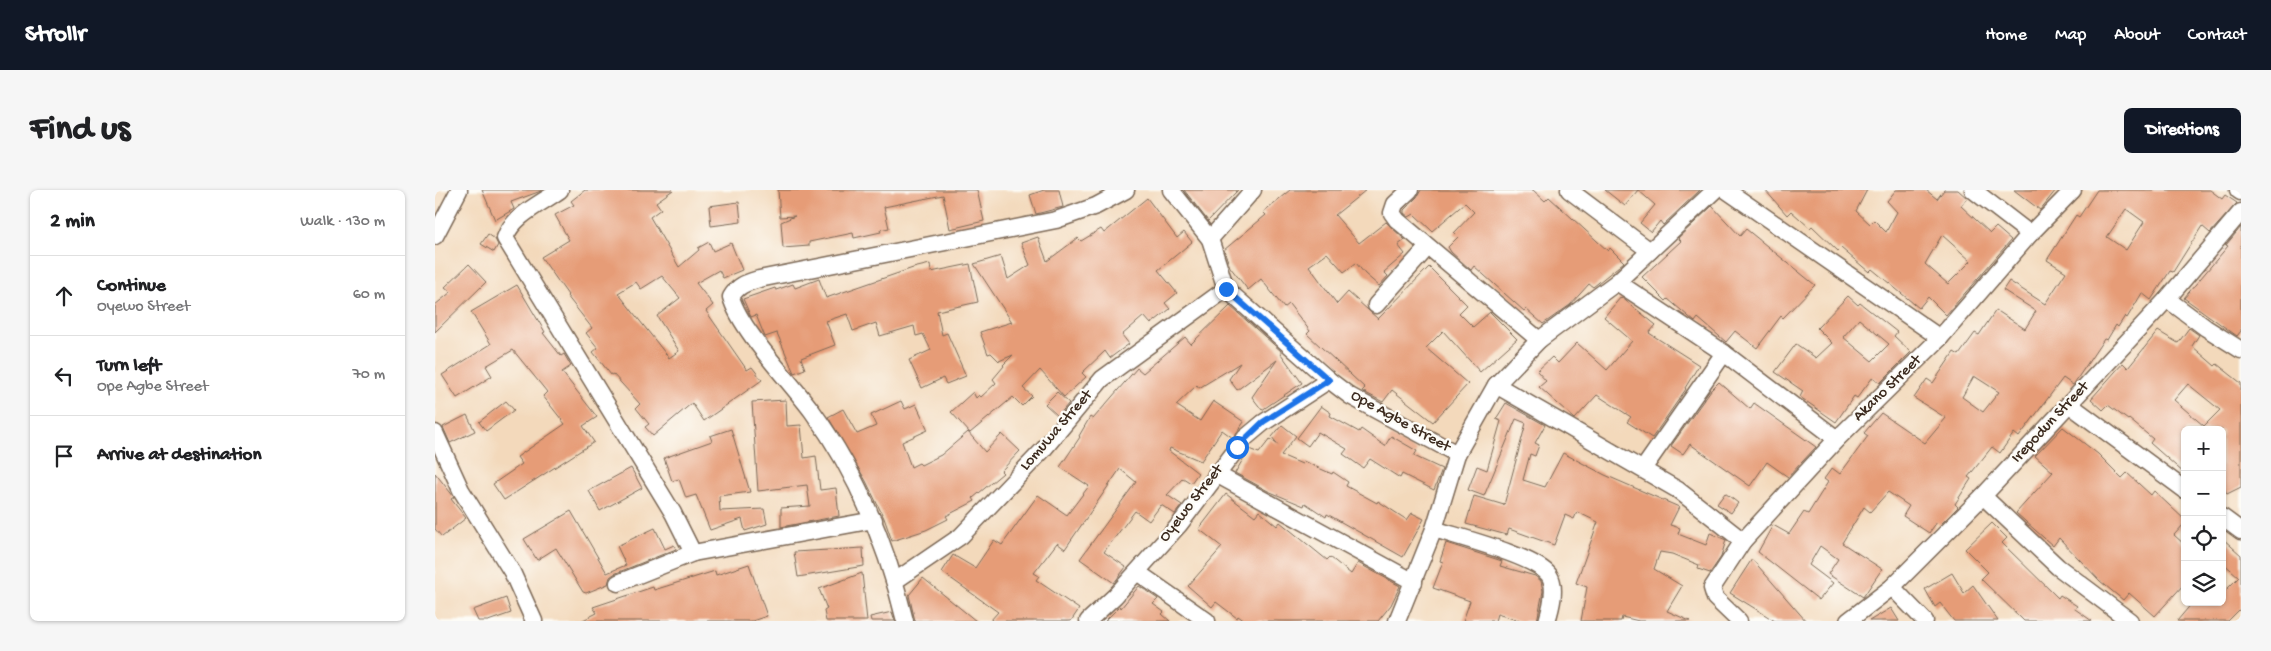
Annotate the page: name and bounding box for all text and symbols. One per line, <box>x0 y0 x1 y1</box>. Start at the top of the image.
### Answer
text: Strollr <box>25 21 86 50</box>
text: Home <box>1985 25 2027 46</box>
text: Map <box>2055 25 2086 46</box>
text: About <box>2114 25 2160 46</box>
text: Contact <box>2188 25 2246 46</box>
button: Directions <box>2124 108 2241 153</box>
text: Find us <box>30 110 130 151</box>
text: 2 min <box>50 210 95 235</box>
text: Walk · 130 m <box>300 213 385 232</box>
text: Continue <box>97 275 166 298</box>
route end <box>1215 278 1238 301</box>
icon: ahead <box>50 282 78 310</box>
text: 60 m <box>353 286 385 305</box>
text: Oyewo Street <box>97 298 190 317</box>
street label: Akano Street <box>1850 351 1927 426</box>
text: Turn left <box>97 355 161 378</box>
icon: left <box>50 362 78 390</box>
text: 70 m <box>352 366 385 385</box>
street label: Irepodun Street <box>2008 377 2095 468</box>
text: Ope Agbe Street <box>97 378 208 397</box>
street label: Lomuwa Street <box>1017 386 1098 475</box>
street label: Ope Agbe Street <box>1347 387 1455 458</box>
map controls <box>2181 426 2226 606</box>
button: + <box>2181 426 2226 471</box>
route start <box>1226 436 1249 459</box>
icon: arrive <box>50 442 78 470</box>
text: Arrive at destination <box>97 444 261 467</box>
street label: Oyewo Street <box>1156 460 1229 546</box>
button: − <box>2181 471 2226 516</box>
button: locate <box>2181 516 2226 561</box>
button: layers <box>2181 561 2226 606</box>

